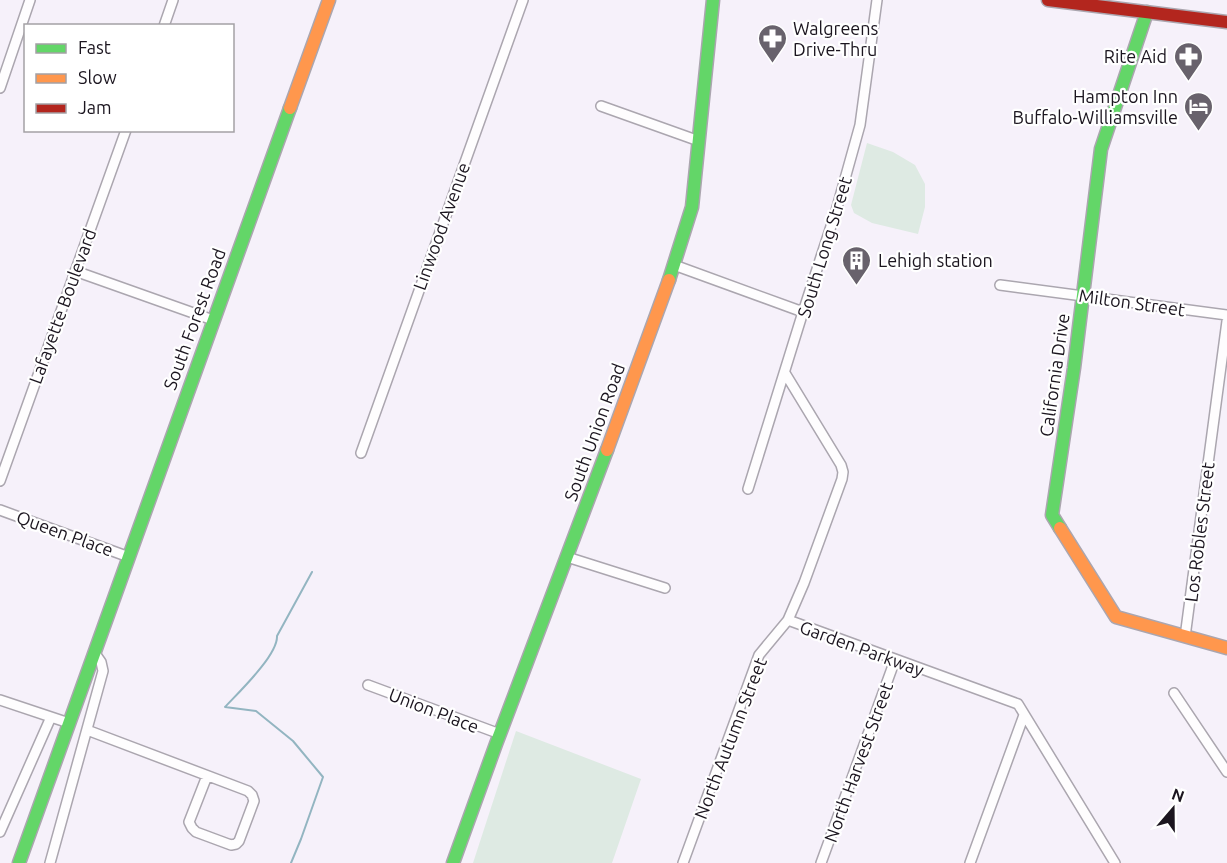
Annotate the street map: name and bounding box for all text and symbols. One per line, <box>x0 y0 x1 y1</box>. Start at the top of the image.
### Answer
place label: Walgreens Drive-Thru <box>793 18 879 59</box>
pharmacy icon: Walgreens Drive-Thru <box>756 22 788 64</box>
legend <box>24 24 234 132</box>
text: Fast <box>78 37 111 57</box>
pharmacy icon: Rite Aid <box>1172 40 1204 82</box>
place label: Rite Aid <box>1104 46 1167 66</box>
text: Slow <box>78 67 117 87</box>
place label: Hampton Inn Buffalo-Williamsville <box>1013 86 1178 127</box>
hotel icon: Hampton Inn Buffalo-Williamsville <box>1183 90 1215 132</box>
text: Jam <box>78 97 112 117</box>
street label: Linwood Avenue <box>409 160 473 292</box>
street label: South Long Street <box>793 174 855 320</box>
street label: Lafayette Boulevard <box>25 226 99 386</box>
building icon: Lehigh station <box>841 244 873 286</box>
street label: South Forest Road <box>159 246 229 392</box>
place label: Lehigh station <box>878 250 993 270</box>
street label: Milton Street <box>1078 285 1186 319</box>
street label: California Drive <box>1035 312 1073 438</box>
street label: South Union Road <box>560 360 628 504</box>
street label: Los Robles Street <box>1180 461 1218 603</box>
street label: Queen Place <box>14 506 116 561</box>
street label: Garden Parkway <box>797 616 927 680</box>
street label: North Autumn Street <box>690 655 770 821</box>
street label: North Harvest Street <box>820 679 896 845</box>
street label: Union Place <box>386 684 482 736</box>
north arrow <box>1143 779 1203 839</box>
text: N <box>1169 784 1187 805</box>

